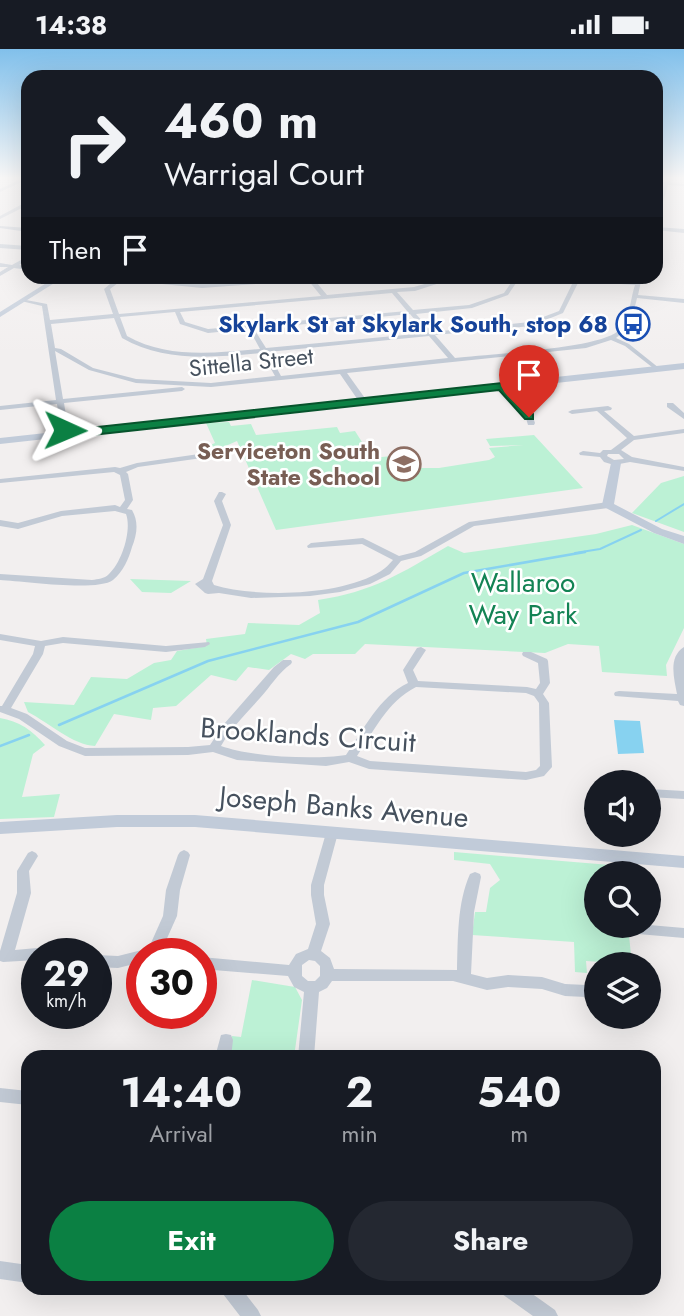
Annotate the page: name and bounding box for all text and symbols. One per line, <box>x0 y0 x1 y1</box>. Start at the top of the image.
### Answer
text: 14:38 <box>35 6 107 44</box>
text: 460 m <box>164 86 318 156</box>
icon: right <box>49 98 140 189</box>
text: Warrigal Court <box>164 151 364 197</box>
text: Then <box>49 231 102 269</box>
icon: arrive <box>116 231 154 269</box>
bus stop icon: Skylark St at Skylark South, stop 68 <box>614 305 652 343</box>
place label: Skylark St at Skylark South, stop 68 <box>218 307 608 341</box>
street label: Sittella Street <box>187 339 315 385</box>
pin <box>499 345 559 417</box>
icon: arrive <box>510 356 548 394</box>
position arrow <box>28 393 102 467</box>
place label: Serviceton South State School <box>197 434 380 494</box>
school or university icon: Serviceton South State School <box>385 445 423 483</box>
park label: Wallaroo Way Park <box>469 562 578 635</box>
street label: Brooklands Circuit <box>199 707 417 763</box>
map controls <box>584 770 661 1029</box>
button: sound <box>584 770 661 847</box>
street label: Joseph Banks Avenue <box>214 775 470 838</box>
button: search <box>584 861 661 938</box>
speed limit sign: 30 <box>126 938 217 1029</box>
text: 29 <box>43 949 90 999</box>
button: layers <box>584 952 661 1029</box>
text: km/h <box>46 988 87 1014</box>
text: 14:40 <box>121 1062 242 1123</box>
text: 2 <box>346 1062 373 1123</box>
text: 540 <box>477 1062 561 1123</box>
text: Arrival <box>150 1117 213 1151</box>
text: min <box>342 1117 378 1151</box>
text: m <box>510 1117 528 1151</box>
button: Exit <box>49 1201 334 1281</box>
button: Share <box>348 1201 633 1281</box>

